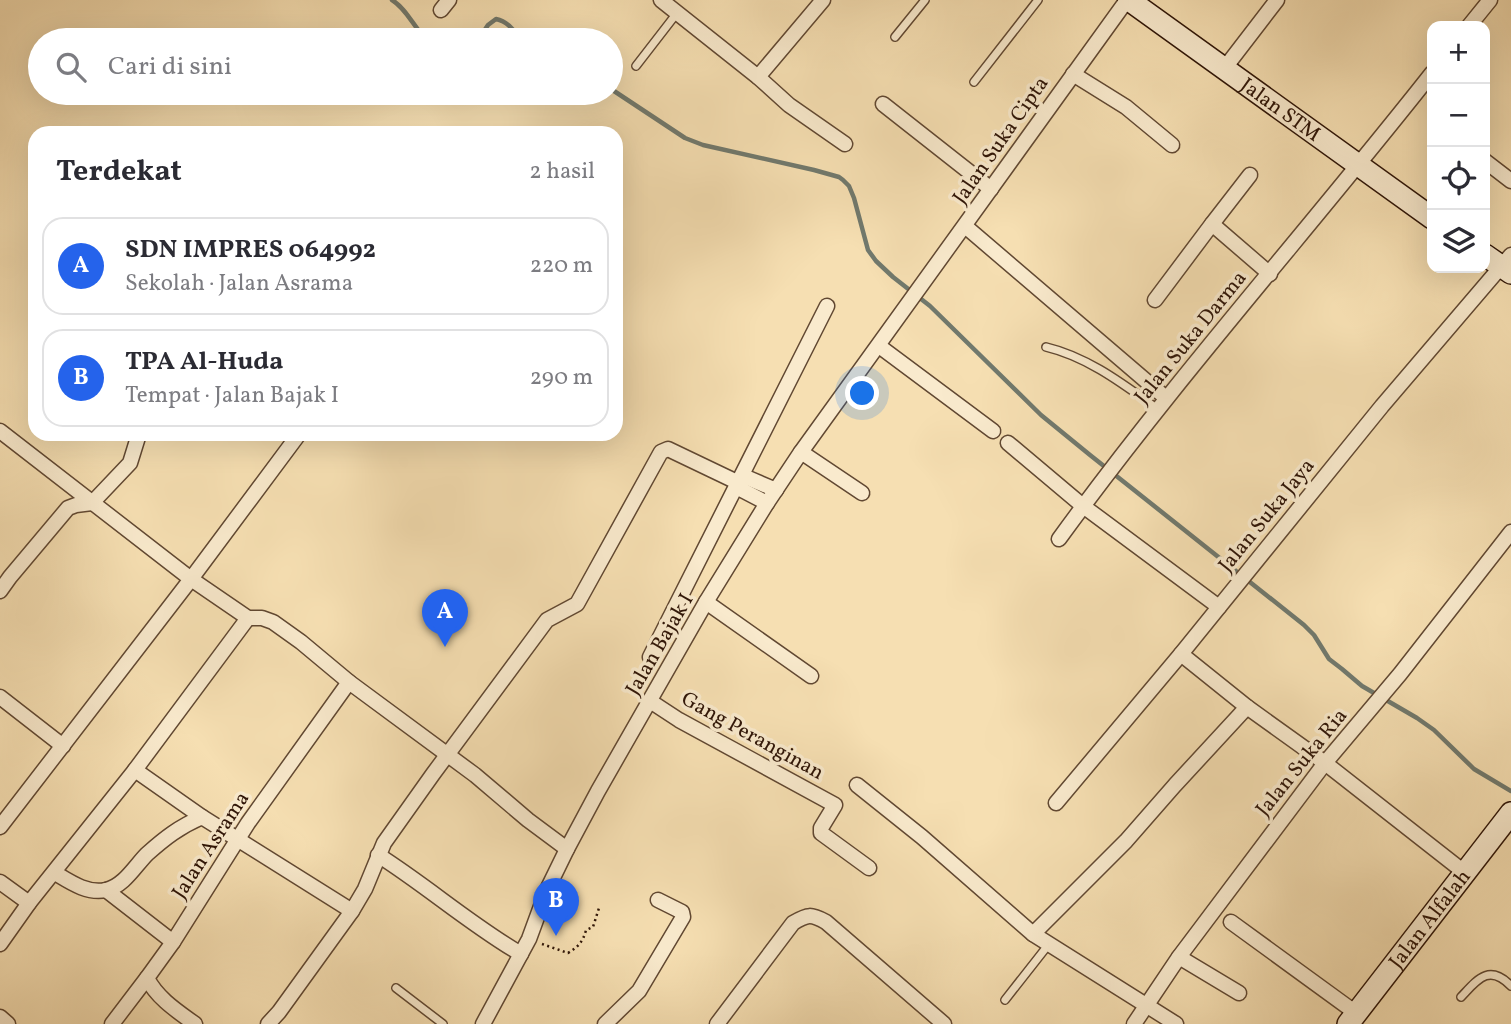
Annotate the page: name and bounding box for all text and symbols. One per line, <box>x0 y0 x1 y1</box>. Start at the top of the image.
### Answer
map controls <box>1427 21 1490 273</box>
button: + <box>1427 21 1490 84</box>
search box <box>28 28 623 105</box>
icon: search <box>52 48 90 86</box>
text: Cari di sini <box>108 49 232 85</box>
street label: Jalan Suka Cipta <box>946 71 1056 211</box>
street label: Jalan STM <box>1234 72 1326 149</box>
button: − <box>1427 84 1490 147</box>
button: locate <box>1427 147 1490 210</box>
text: Terdekat <box>56 151 182 193</box>
text: 2 hasil <box>529 156 595 188</box>
button: layers <box>1427 210 1490 273</box>
text: SDN IMPRES 064992 <box>125 232 376 268</box>
text: A <box>73 250 89 282</box>
text: 220 m <box>530 250 593 282</box>
street label: Jalan Suka Darma <box>1128 265 1254 411</box>
text: Sekolah · Jalan Asrama <box>125 268 353 300</box>
text: TPA Al-Huda <box>125 344 283 380</box>
text: B <box>73 362 89 394</box>
text: 290 m <box>530 362 593 394</box>
your location <box>845 376 879 410</box>
text: Tempat · Jalan Bajak I <box>125 380 339 412</box>
street label: Jalan Suka Jaya <box>1212 453 1322 579</box>
street label: Jalan Bajak I <box>619 588 701 701</box>
pin: A <box>422 589 468 647</box>
street label: Gang Peranginan <box>676 685 829 788</box>
street label: Jalan Suka Ria <box>1250 703 1355 823</box>
street label: Jalan Asrama <box>166 786 257 905</box>
street label: Jalan Alfalah <box>1383 864 1478 976</box>
pin: B <box>533 878 579 936</box>

